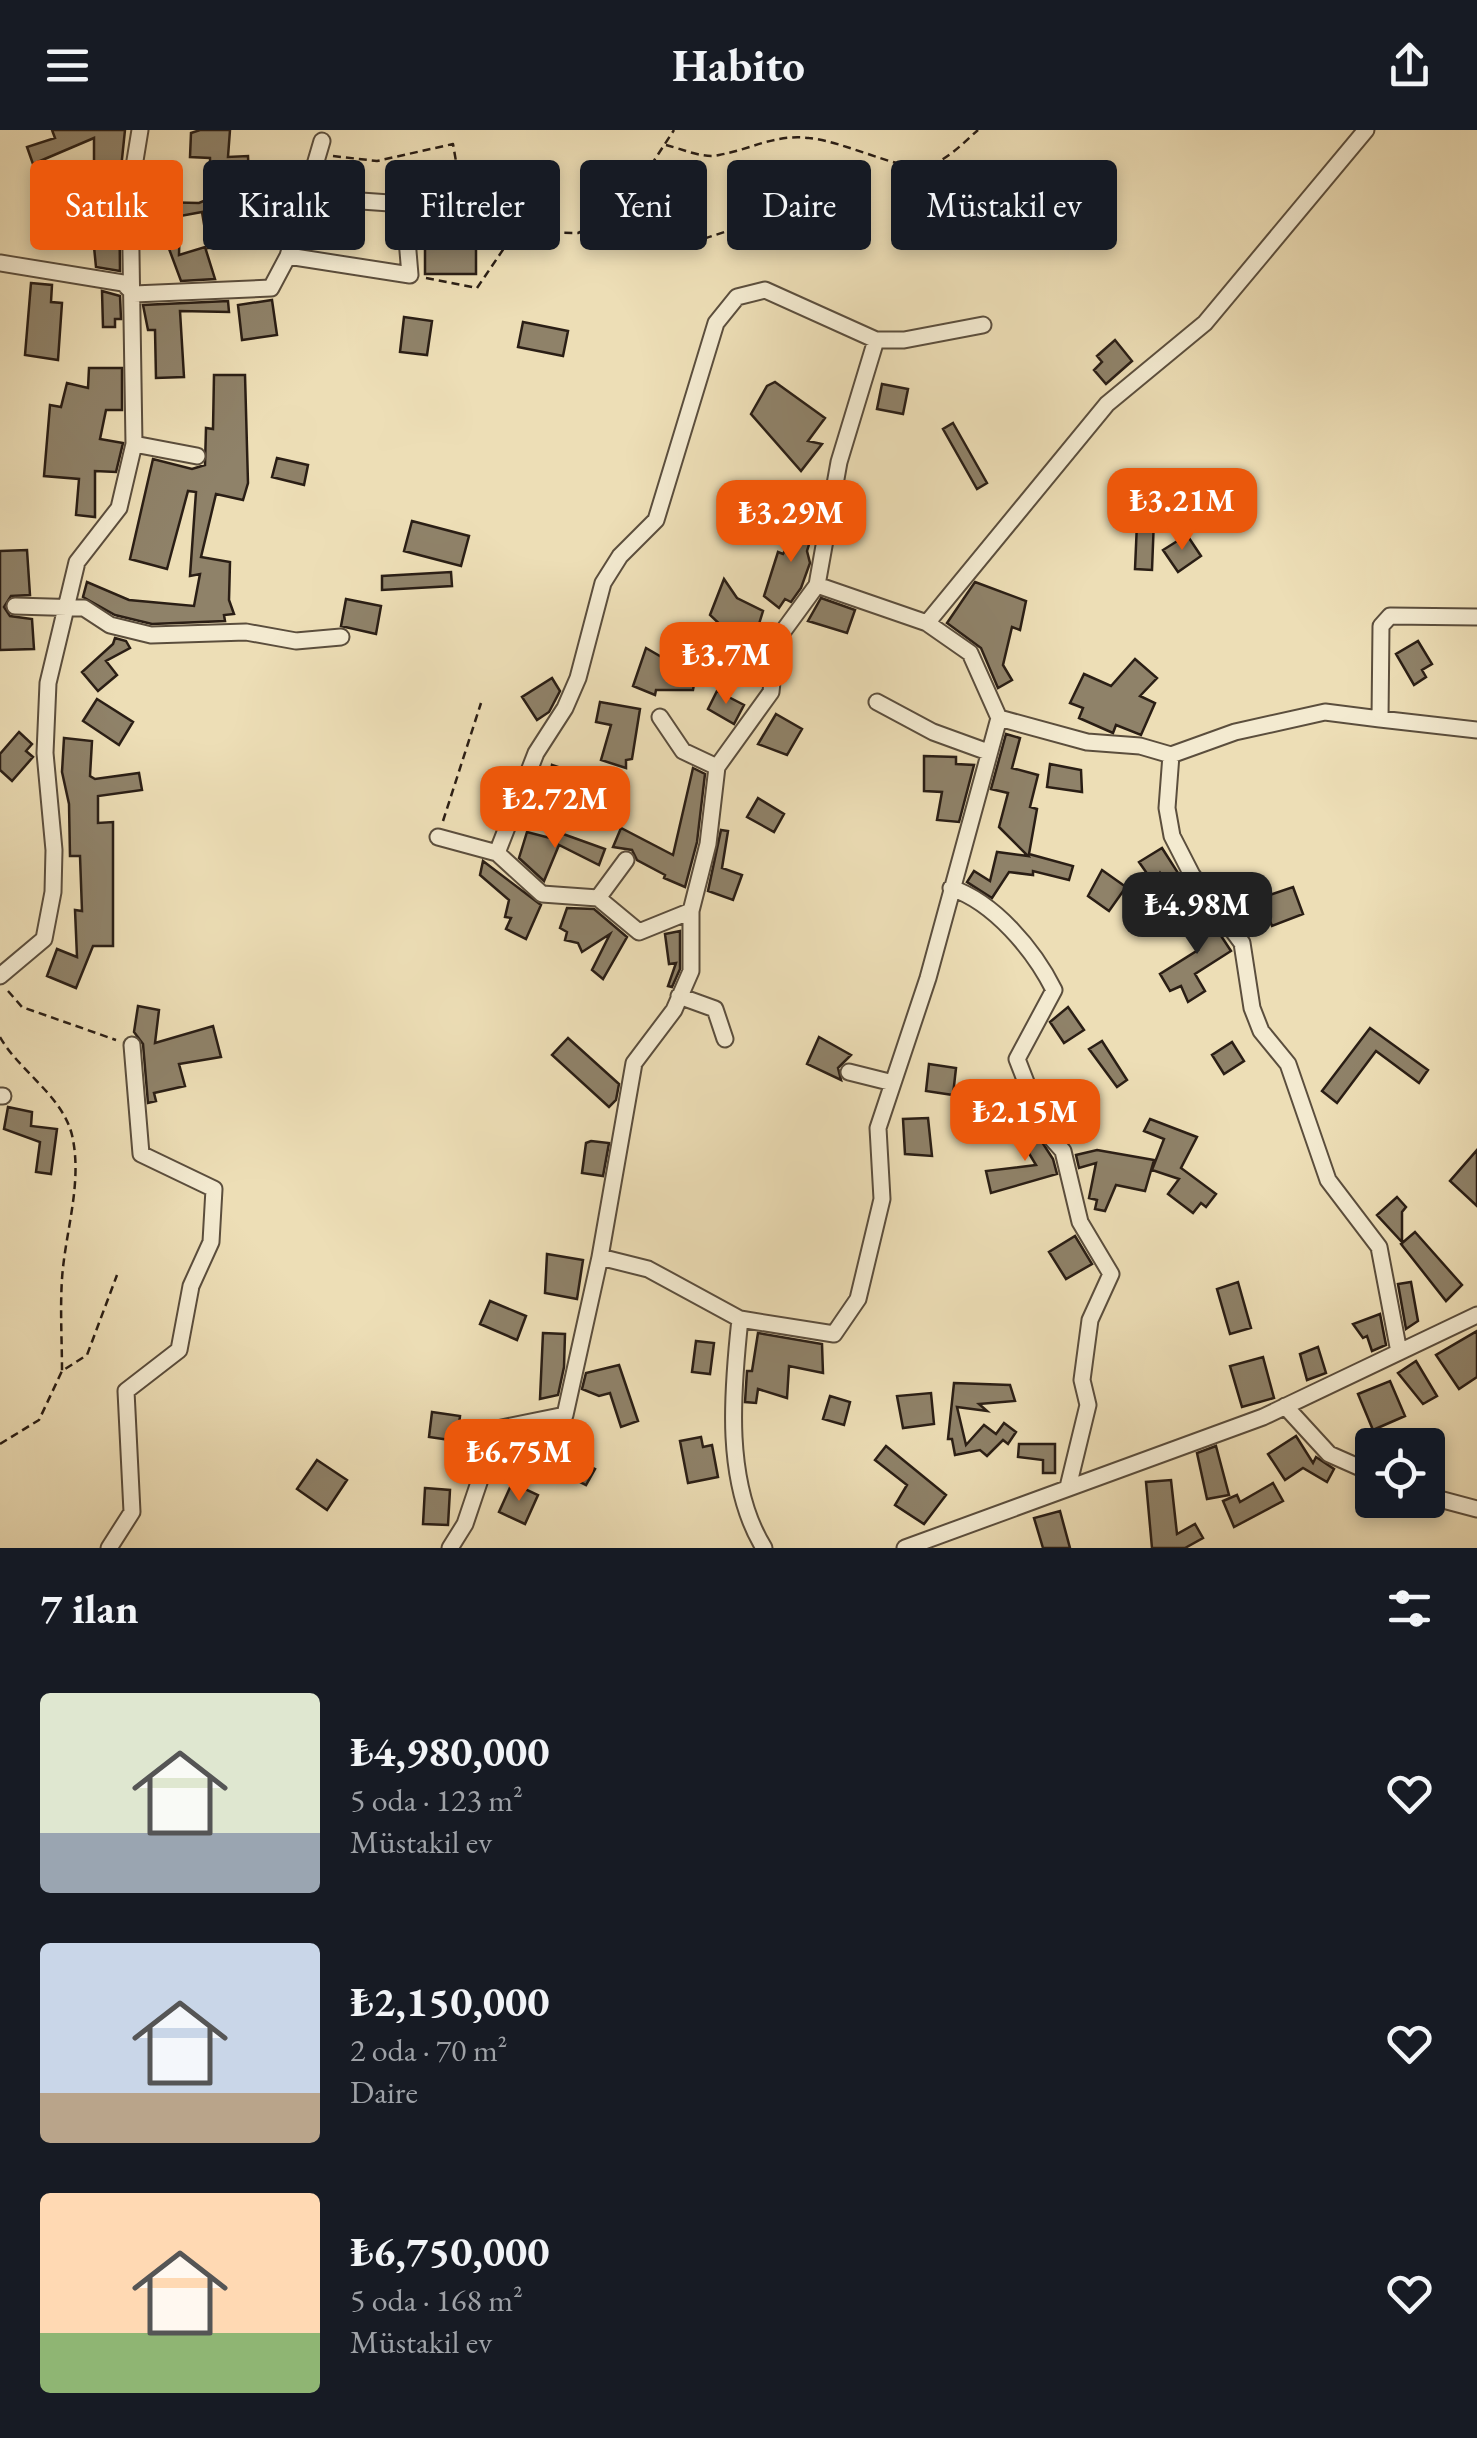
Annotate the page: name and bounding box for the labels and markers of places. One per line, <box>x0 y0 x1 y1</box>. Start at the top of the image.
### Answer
pin: ₺3.21M <box>1101 468 1263 553</box>
pin: ₺3.29M <box>710 480 872 565</box>
pin: ₺3.7M <box>656 622 796 707</box>
pin: ₺2.72M <box>474 766 636 851</box>
pin: ₺4.98M <box>1116 872 1278 957</box>
pin: ₺2.15M <box>944 1079 1106 1164</box>
pin: ₺6.75M <box>438 1419 600 1504</box>

